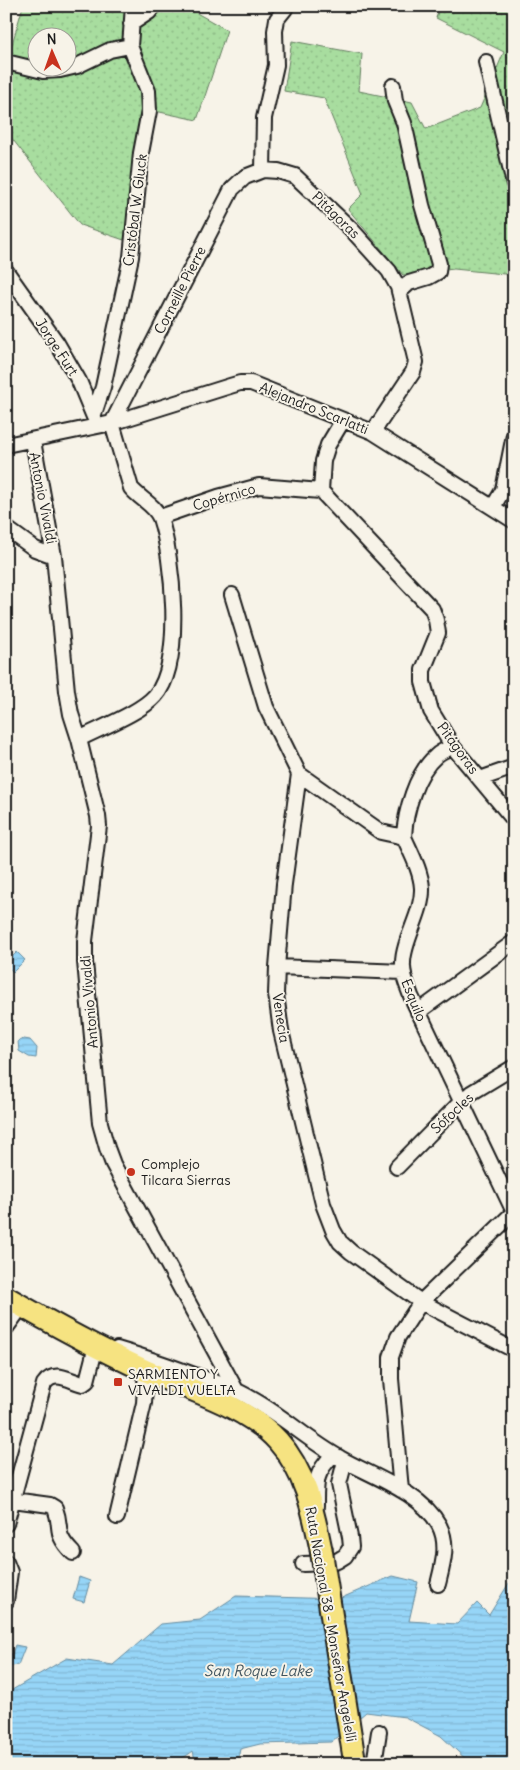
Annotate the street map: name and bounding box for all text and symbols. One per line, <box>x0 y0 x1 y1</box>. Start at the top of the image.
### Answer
north arrow <box>28 28 78 78</box>
text: N <box>46 30 57 48</box>
street label: Cristóbal W. Gluck <box>119 153 151 267</box>
street label: Pitágoras <box>308 188 364 242</box>
street label: Corneille Pierre <box>150 243 210 337</box>
street label: Jorge Furt <box>32 315 82 379</box>
street label: Alejandro Scarlatti <box>257 378 371 438</box>
street label: Antonio Vivaldi <box>25 451 61 545</box>
street label: Copérnico <box>191 479 258 515</box>
street label: Pitágoras <box>433 719 483 777</box>
street label: Antonio Vivaldi <box>76 955 102 1049</box>
street label: Esquilo <box>397 976 431 1024</box>
street label: Venecia <box>268 992 294 1044</box>
street label: Sófocles <box>427 1089 477 1137</box>
place label: Complejo Tilcara Sierras <box>141 1155 231 1189</box>
marker: Complejo Tilcara Sierras <box>125 1166 137 1178</box>
place label: SARMIENTO Y VIVALDI VUELTA <box>128 1365 235 1399</box>
marker: SARMIENTO Y VIVALDI VUELTA <box>112 1376 124 1388</box>
street label: Ruta Nacional 38 - Monseñor Angelelli <box>301 1505 361 1743</box>
water label: San Roque Lake <box>204 1661 313 1680</box>

